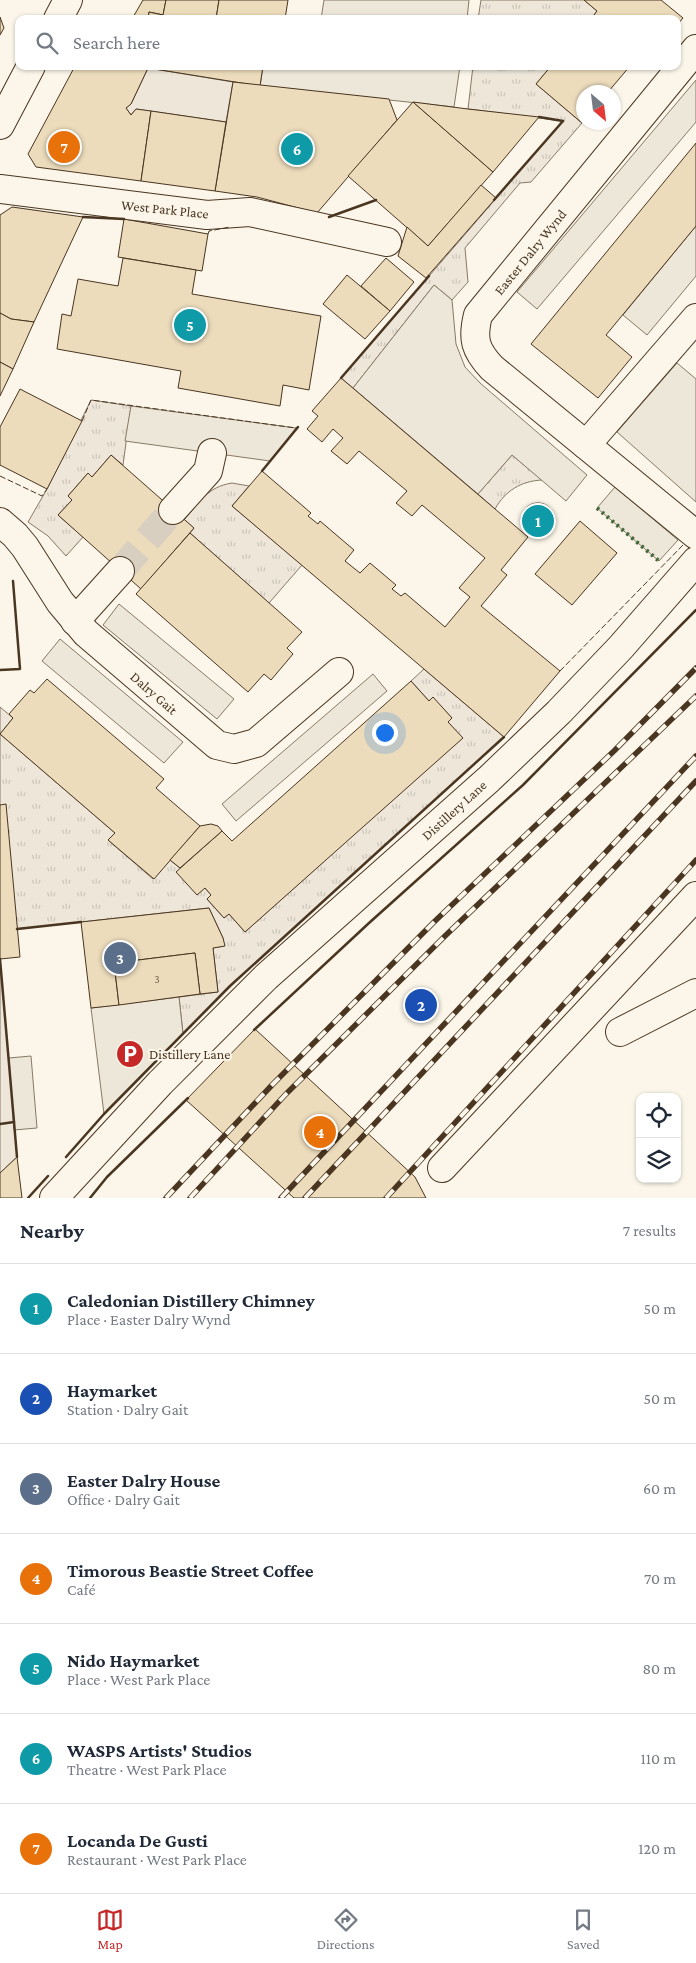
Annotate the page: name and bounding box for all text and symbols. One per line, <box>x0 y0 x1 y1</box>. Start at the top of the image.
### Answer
search box <box>15 15 681 70</box>
icon: search <box>33 29 61 57</box>
text: Search here <box>73 32 160 53</box>
north arrow <box>576 85 621 130</box>
pin: 7 <box>48 128 80 166</box>
pin: 6 <box>281 130 313 168</box>
street label: West Park Place <box>121 196 209 222</box>
street label: Easter Dalry Wynd <box>491 206 570 298</box>
pin: 5 <box>174 306 206 344</box>
pin: 1 <box>522 502 554 540</box>
street label: Dalry Gait <box>127 668 181 718</box>
your location <box>372 720 398 746</box>
street label: Distillery Lane <box>418 777 490 843</box>
pin: 3 <box>104 939 136 977</box>
house number: 3 <box>154 973 160 985</box>
pin: 2 <box>405 986 437 1024</box>
parking icon: Distillery Lane <box>115 1039 145 1069</box>
place label: Distillery Lane <box>149 1046 231 1062</box>
map controls <box>636 1093 681 1183</box>
button: locate <box>636 1093 681 1138</box>
pin: 4 <box>304 1113 336 1151</box>
button: layers <box>636 1138 681 1183</box>
text: Nearby <box>20 1219 84 1243</box>
text: 7 results <box>623 1222 676 1239</box>
text: Caledonian Distillery Chimney <box>67 1290 315 1311</box>
text: 1 <box>33 1300 39 1317</box>
text: 50 m <box>644 1300 676 1317</box>
text: Place · Easter Dalry Wynd <box>67 1311 231 1328</box>
text: Haymarket <box>67 1380 157 1401</box>
text: 2 <box>32 1390 40 1407</box>
text: 50 m <box>644 1390 676 1407</box>
text: Station · Dalry Gait <box>67 1401 188 1418</box>
text: Easter Dalry House <box>67 1470 220 1491</box>
text: 3 <box>32 1480 40 1497</box>
text: 60 m <box>643 1480 676 1497</box>
text: Office · Dalry Gait <box>67 1491 180 1508</box>
text: Timorous Beastie Street Coffee <box>67 1560 314 1581</box>
text: 4 <box>32 1570 40 1587</box>
text: 70 m <box>644 1570 676 1587</box>
text: Café <box>67 1581 95 1598</box>
text: Nido Haymarket <box>67 1650 199 1671</box>
text: 5 <box>32 1660 40 1677</box>
text: 80 m <box>642 1660 676 1677</box>
text: Place · West Park Place <box>67 1671 210 1688</box>
text: WASPS Artists' Studios <box>67 1740 252 1761</box>
text: 6 <box>32 1750 40 1767</box>
text: 110 m <box>640 1750 676 1767</box>
text: Theatre · West Park Place <box>67 1761 227 1778</box>
text: Locanda De Gusti <box>67 1830 208 1851</box>
text: 7 <box>32 1840 40 1857</box>
text: 120 m <box>638 1840 676 1857</box>
text: Restaurant · West Park Place <box>67 1851 247 1868</box>
tab: Map <box>96 1906 124 1952</box>
tab: Directions <box>317 1906 375 1952</box>
tab: Saved <box>567 1906 600 1952</box>

